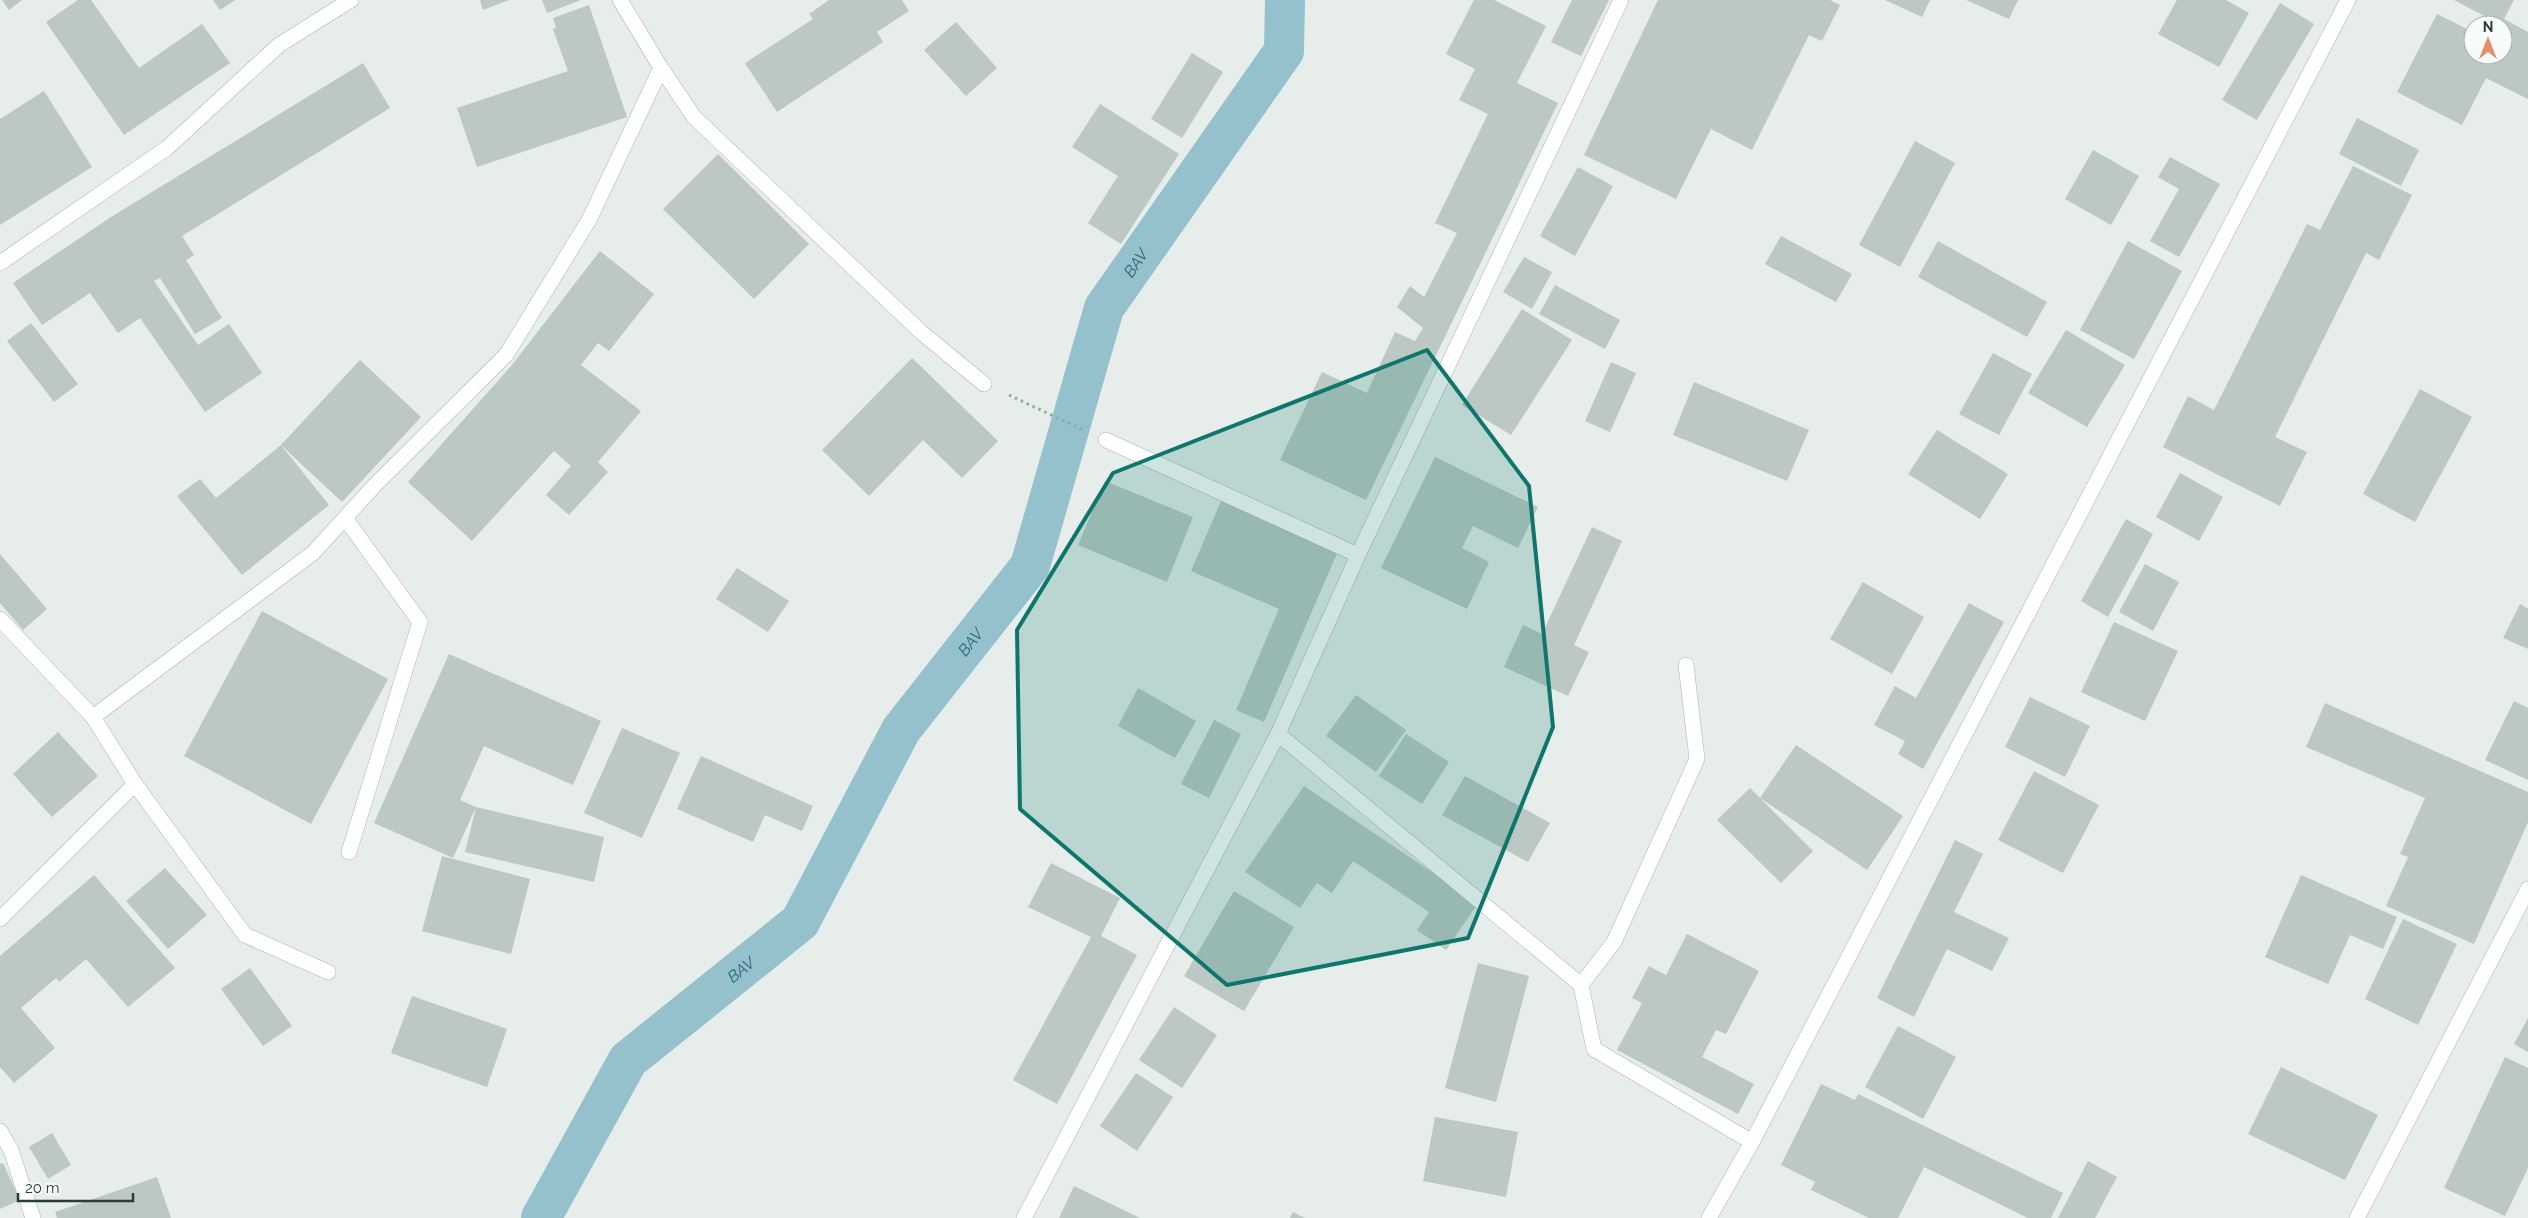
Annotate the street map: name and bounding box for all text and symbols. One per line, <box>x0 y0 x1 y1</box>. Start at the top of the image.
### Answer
north arrow <box>2463 15 2513 65</box>
text: N <box>2483 19 2493 35</box>
water label: BAV <box>1120 244 1153 281</box>
water label: BAV <box>954 623 988 660</box>
water label: BAV <box>724 952 760 987</box>
scale bar <box>18 1170 132 1202</box>
text: 20 m <box>25 1179 60 1197</box>

